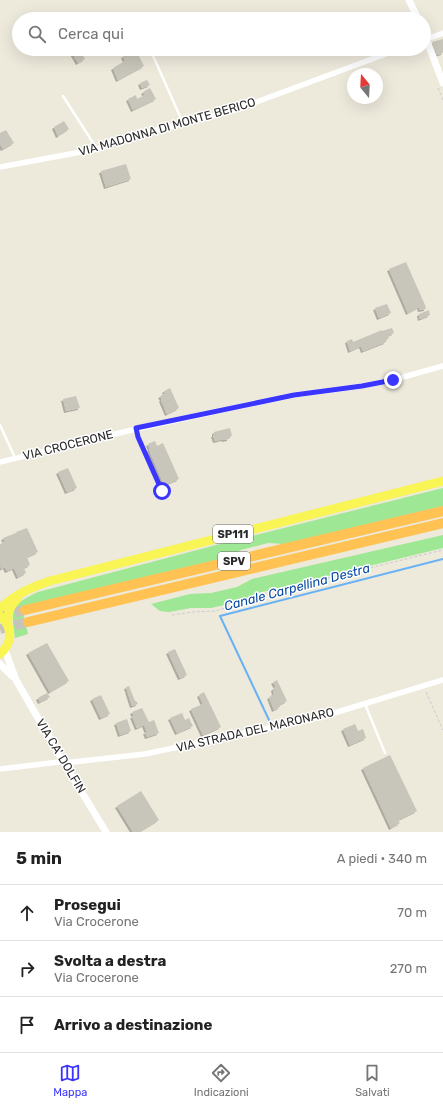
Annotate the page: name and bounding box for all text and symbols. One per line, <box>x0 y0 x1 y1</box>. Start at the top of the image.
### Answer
search box <box>12 12 431 56</box>
icon: search <box>26 23 48 45</box>
text: Cerca qui <box>58 25 124 43</box>
north arrow <box>347 68 383 104</box>
street label: VIA MADONNA DI MONTE BERICO <box>77 95 257 159</box>
route end <box>384 371 402 389</box>
street label: VIA CROCERONE <box>21 427 115 463</box>
route start <box>153 482 171 500</box>
road number: SP111 <box>213 525 253 543</box>
road number: SPV <box>218 552 250 570</box>
water label: Canale Carpellina Destra <box>222 560 372 614</box>
street label: VIA STRADA DEL MARONARO <box>175 705 335 755</box>
street label: VIA CA' DOLFIN <box>33 716 89 796</box>
text: 5 min <box>16 848 62 868</box>
text: A piedi · 340 m <box>337 851 427 866</box>
text: Prosegui <box>54 896 121 914</box>
icon: ahead <box>16 902 38 924</box>
text: 70 m <box>397 905 427 920</box>
text: Via Crocerone <box>54 914 139 929</box>
text: Svolta a destra <box>54 952 166 970</box>
icon: right <box>16 958 38 980</box>
text: 270 m <box>390 961 427 976</box>
text: Via Crocerone <box>54 970 139 985</box>
icon: arrive <box>16 1014 38 1036</box>
text: Arrivo a destinazione <box>54 1016 212 1034</box>
tab: Mappa <box>53 1062 87 1099</box>
tab: Indicazioni <box>194 1062 249 1099</box>
tab: Salvati <box>355 1062 390 1099</box>

